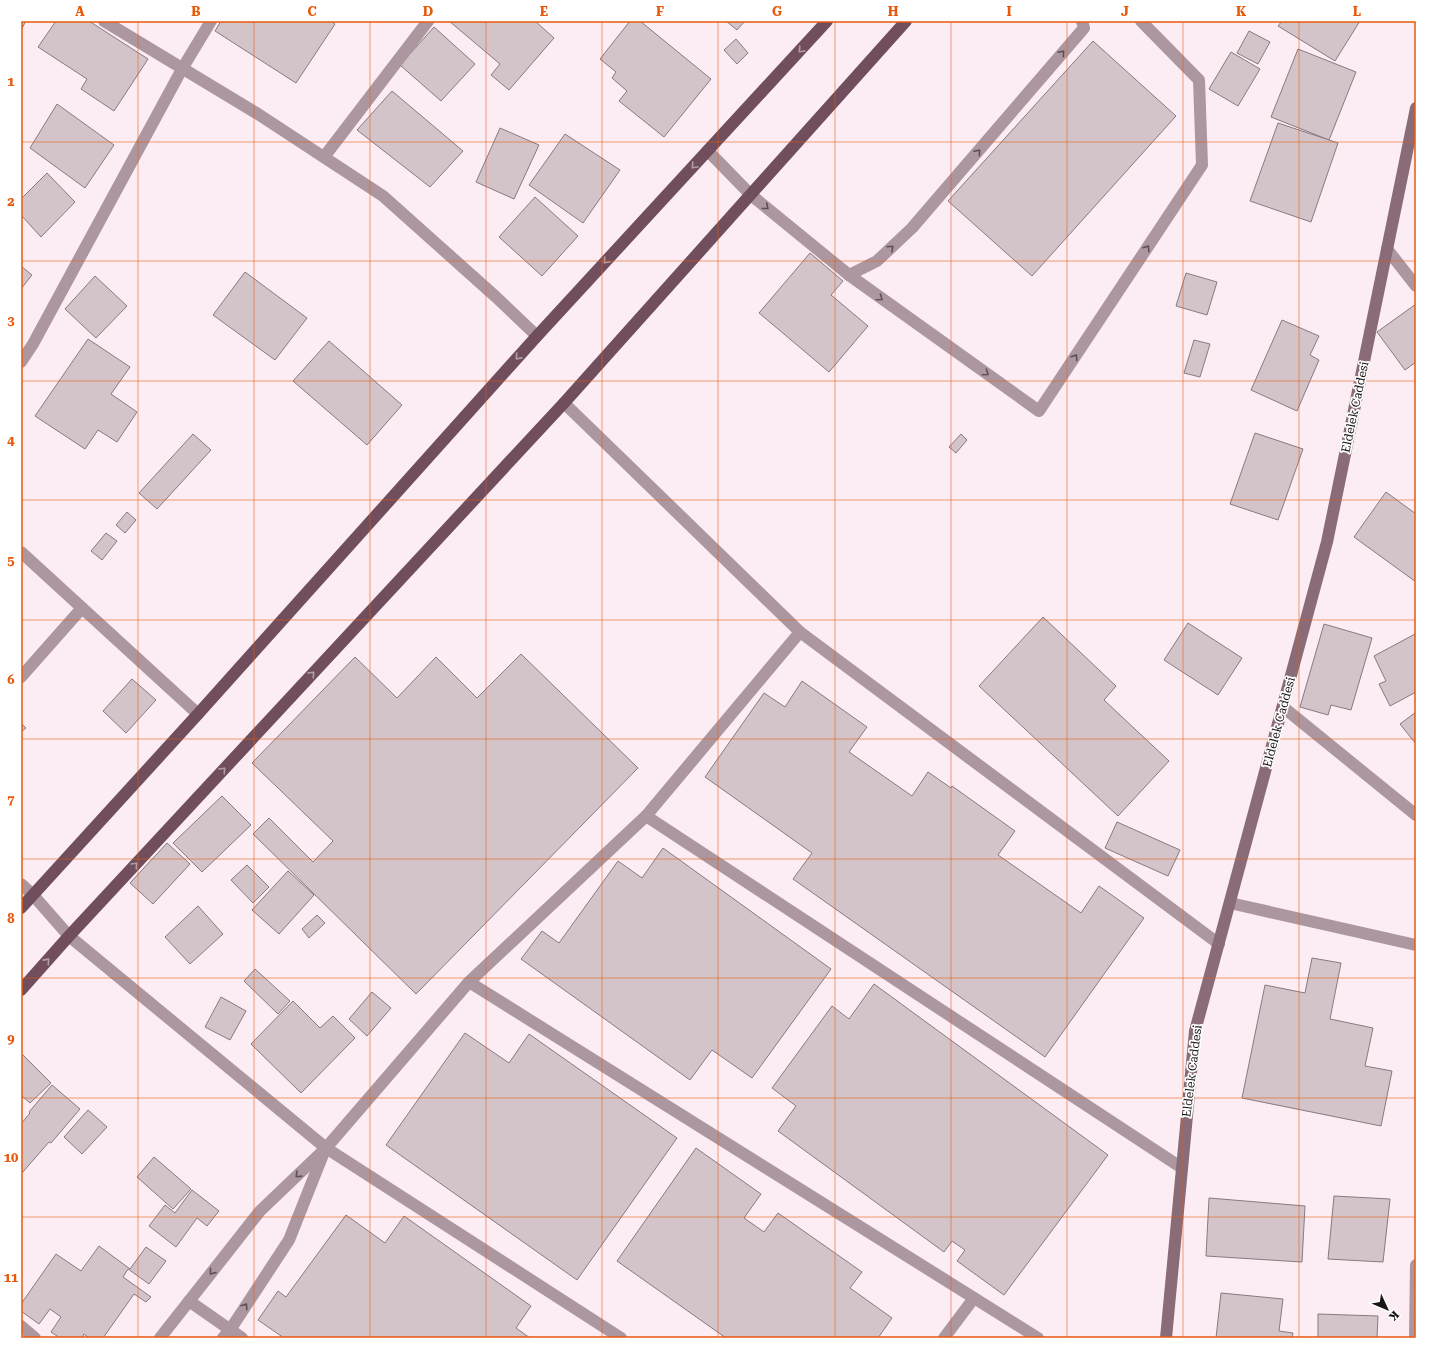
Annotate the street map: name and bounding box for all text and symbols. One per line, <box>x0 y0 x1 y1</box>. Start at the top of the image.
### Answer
text: A <box>75 4 85 19</box>
text: B <box>191 4 201 19</box>
text: C <box>307 4 317 19</box>
text: D <box>423 4 433 19</box>
text: E <box>540 4 548 19</box>
text: F <box>656 4 664 19</box>
text: G <box>772 4 782 19</box>
text: H <box>888 4 899 19</box>
text: I <box>1006 4 1012 19</box>
text: J <box>1121 4 1129 19</box>
text: K <box>1236 4 1247 19</box>
text: L <box>1353 4 1361 19</box>
one-way arrow <box>798 45 806 53</box>
one-way arrow <box>1058 50 1065 57</box>
text: 1 <box>7 74 15 89</box>
one-way arrow <box>973 149 980 156</box>
one-way arrow <box>691 161 699 169</box>
text: 2 <box>7 194 15 209</box>
one-way arrow <box>761 203 768 210</box>
one-way arrow <box>886 245 894 253</box>
one-way arrow <box>1142 246 1149 253</box>
one-way arrow <box>603 257 610 264</box>
one-way arrow <box>876 293 883 300</box>
text: 3 <box>7 313 15 328</box>
one-way arrow <box>515 352 523 360</box>
one-way arrow <box>1070 354 1078 361</box>
street label: Eldelek Caddesi <box>1338 360 1372 454</box>
one-way arrow <box>982 368 989 375</box>
text: 4 <box>7 433 15 448</box>
text: 5 <box>7 553 15 568</box>
text: 6 <box>7 672 15 687</box>
one-way arrow <box>307 672 314 679</box>
street label: Eldelek Caddesi <box>1260 675 1298 769</box>
one-way arrow <box>218 767 226 775</box>
text: 7 <box>7 792 15 807</box>
one-way arrow <box>130 862 138 870</box>
text: 8 <box>7 911 15 926</box>
one-way arrow <box>42 958 50 966</box>
street label: Eldelek Caddesi <box>1179 1024 1205 1118</box>
text: 9 <box>7 1031 15 1046</box>
text: 10 <box>4 1150 18 1165</box>
one-way arrow <box>295 1170 303 1178</box>
one-way arrow <box>209 1267 216 1274</box>
text: 11 <box>4 1270 18 1285</box>
north arrow <box>1367 1289 1407 1329</box>
one-way arrow <box>240 1303 248 1310</box>
text: K <box>1386 1308 1402 1323</box>

